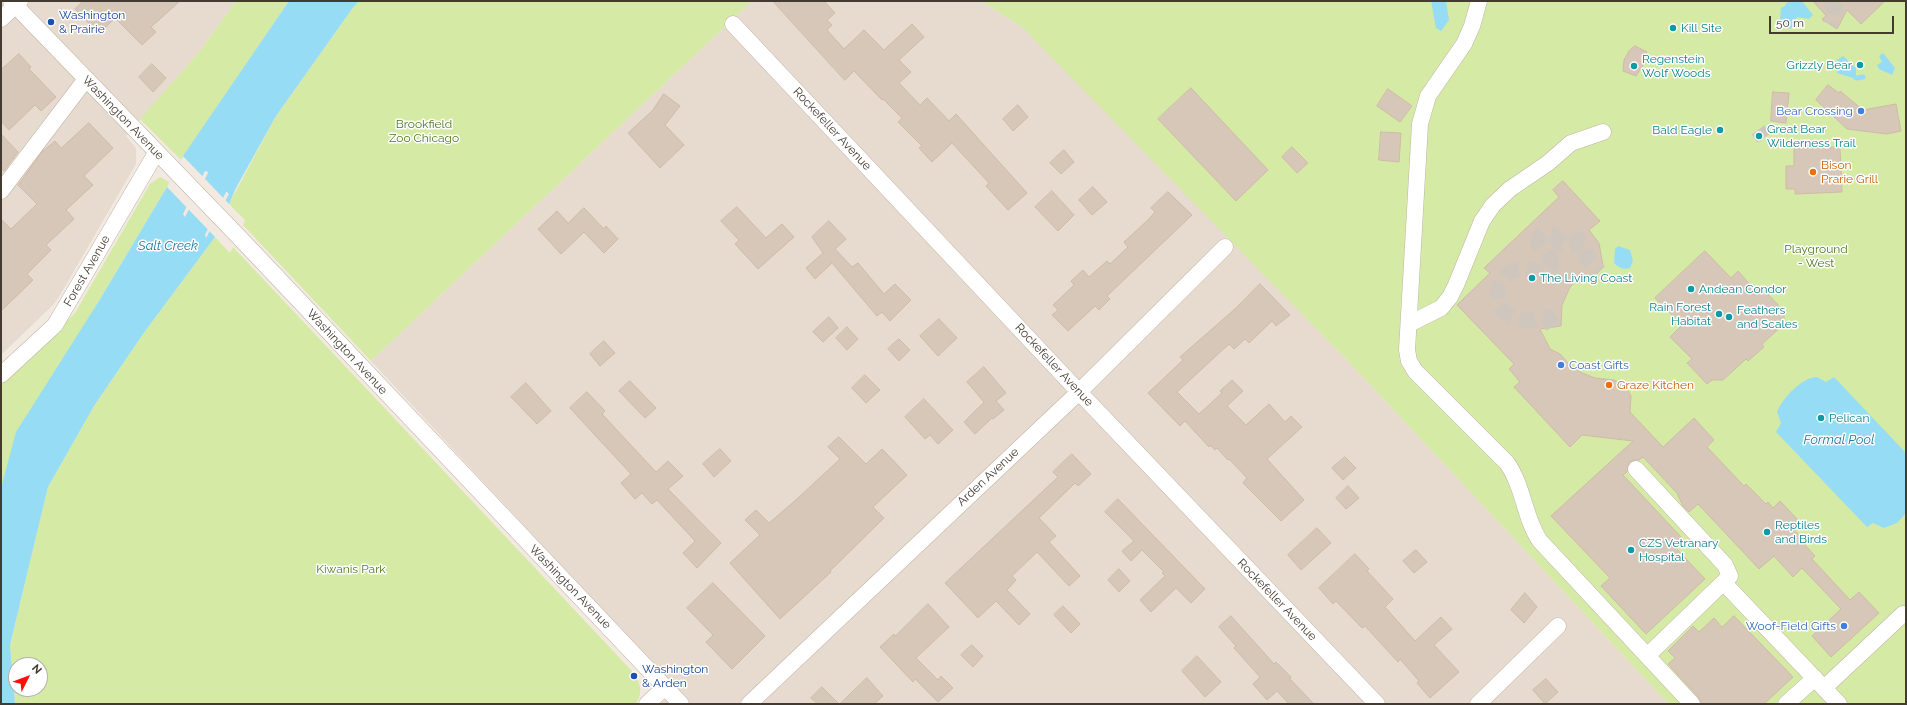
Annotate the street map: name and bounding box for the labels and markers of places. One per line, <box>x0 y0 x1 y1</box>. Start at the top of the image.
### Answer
place label: Washington & Prairie <box>59 8 125 36</box>
marker: Washington & Prairie <box>46 17 56 27</box>
place label: Kill Site <box>1681 21 1722 35</box>
marker: Kill Site <box>1668 23 1678 33</box>
place label: Regenstein Wolf Woods <box>1642 52 1710 80</box>
place label: Grizzly Bear <box>1786 58 1852 72</box>
marker: Grizzly Bear <box>1855 60 1865 70</box>
marker: Regenstein Wolf Woods <box>1629 61 1639 71</box>
place label: Bear Crossing <box>1776 104 1853 118</box>
marker: Bear Crossing <box>1856 106 1866 116</box>
place label: Great Bear Wilderness Trail <box>1767 122 1856 150</box>
place label: Bald Eagle <box>1652 123 1712 137</box>
marker: Bald Eagle <box>1715 125 1725 135</box>
marker: Great Bear Wilderness Trail <box>1754 131 1764 141</box>
place label: Bison Prarie Grill <box>1821 158 1878 186</box>
marker: Bison Prarie Grill <box>1808 167 1818 177</box>
place label: The Living Coast <box>1540 271 1632 285</box>
marker: The Living Coast <box>1527 273 1537 283</box>
place label: Andean Condor <box>1699 282 1786 296</box>
marker: Andean Condor <box>1686 284 1696 294</box>
place label: Rain Forest Habitat <box>1649 300 1711 328</box>
place label: Feathers and Scales <box>1737 303 1798 331</box>
marker: Rain Forest Habitat <box>1714 309 1724 319</box>
marker: Feathers and Scales <box>1724 312 1734 322</box>
place label: Coast Gifts <box>1569 358 1629 372</box>
marker: Coast Gifts <box>1556 360 1566 370</box>
place label: Graze Kitchen <box>1617 378 1694 392</box>
marker: Graze Kitchen <box>1604 380 1614 390</box>
place label: Pelican <box>1829 411 1869 425</box>
marker: Pelican <box>1816 413 1826 423</box>
place label: Reptiles and Birds <box>1775 518 1827 546</box>
marker: Reptiles and Birds <box>1762 527 1772 537</box>
place label: CZS Vetranary Hospital <box>1639 536 1718 564</box>
marker: CZS Vetranary Hospital <box>1626 545 1636 555</box>
place label: Woof-Field Gifts <box>1746 619 1836 633</box>
marker: Woof-Field Gifts <box>1839 621 1849 631</box>
place label: Washington & Arden <box>642 662 708 690</box>
marker: Washington & Arden <box>629 671 639 681</box>

